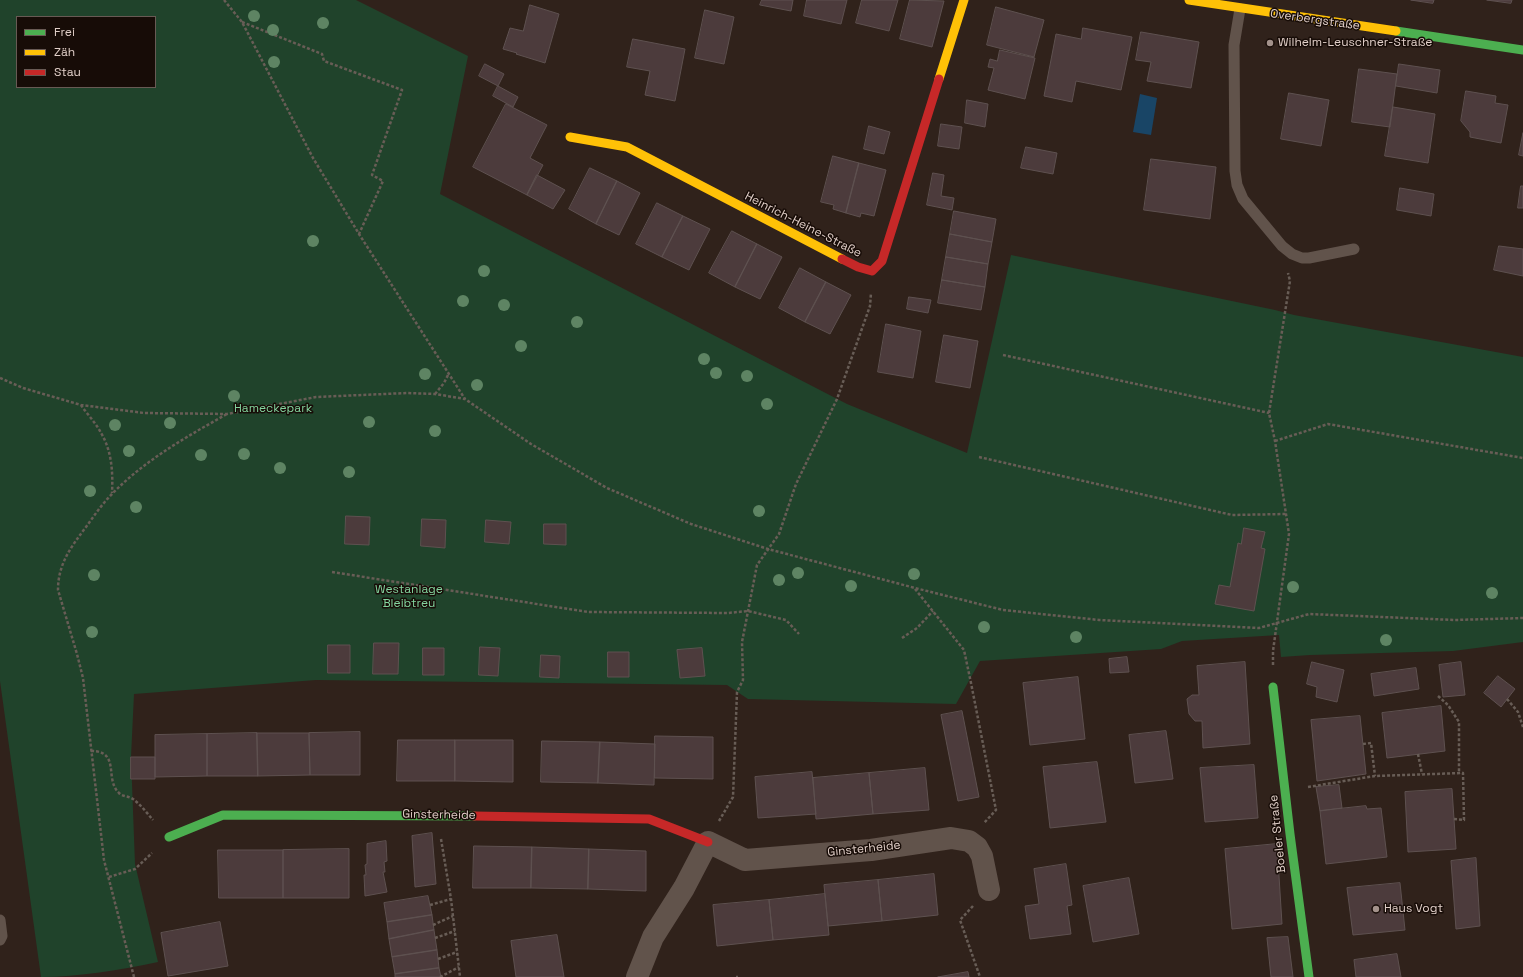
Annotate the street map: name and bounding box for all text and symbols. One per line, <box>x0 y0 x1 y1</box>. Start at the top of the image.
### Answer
street label: Overbergstraße <box>1269 7 1361 33</box>
legend <box>16 16 156 88</box>
text: Frei <box>54 24 75 40</box>
place label: Wilhelm-Leuschner-Straße <box>1278 36 1432 50</box>
marker: Wilhelm-Leuschner-Straße <box>1265 38 1275 48</box>
text: Zäh <box>54 44 75 60</box>
text: Stau <box>54 64 81 80</box>
street label: Heinrich-Heine-Straße <box>742 189 864 261</box>
park label: Hameckepark <box>234 402 312 416</box>
park label: Westanlage Bleibtreu <box>375 583 443 611</box>
street label: Boeler Straße <box>1267 794 1289 874</box>
street label: Ginsterheide <box>402 807 476 823</box>
street label: Ginsterheide <box>827 838 901 860</box>
place label: Haus Vogt <box>1384 902 1443 916</box>
marker: Haus Vogt <box>1371 904 1381 914</box>

